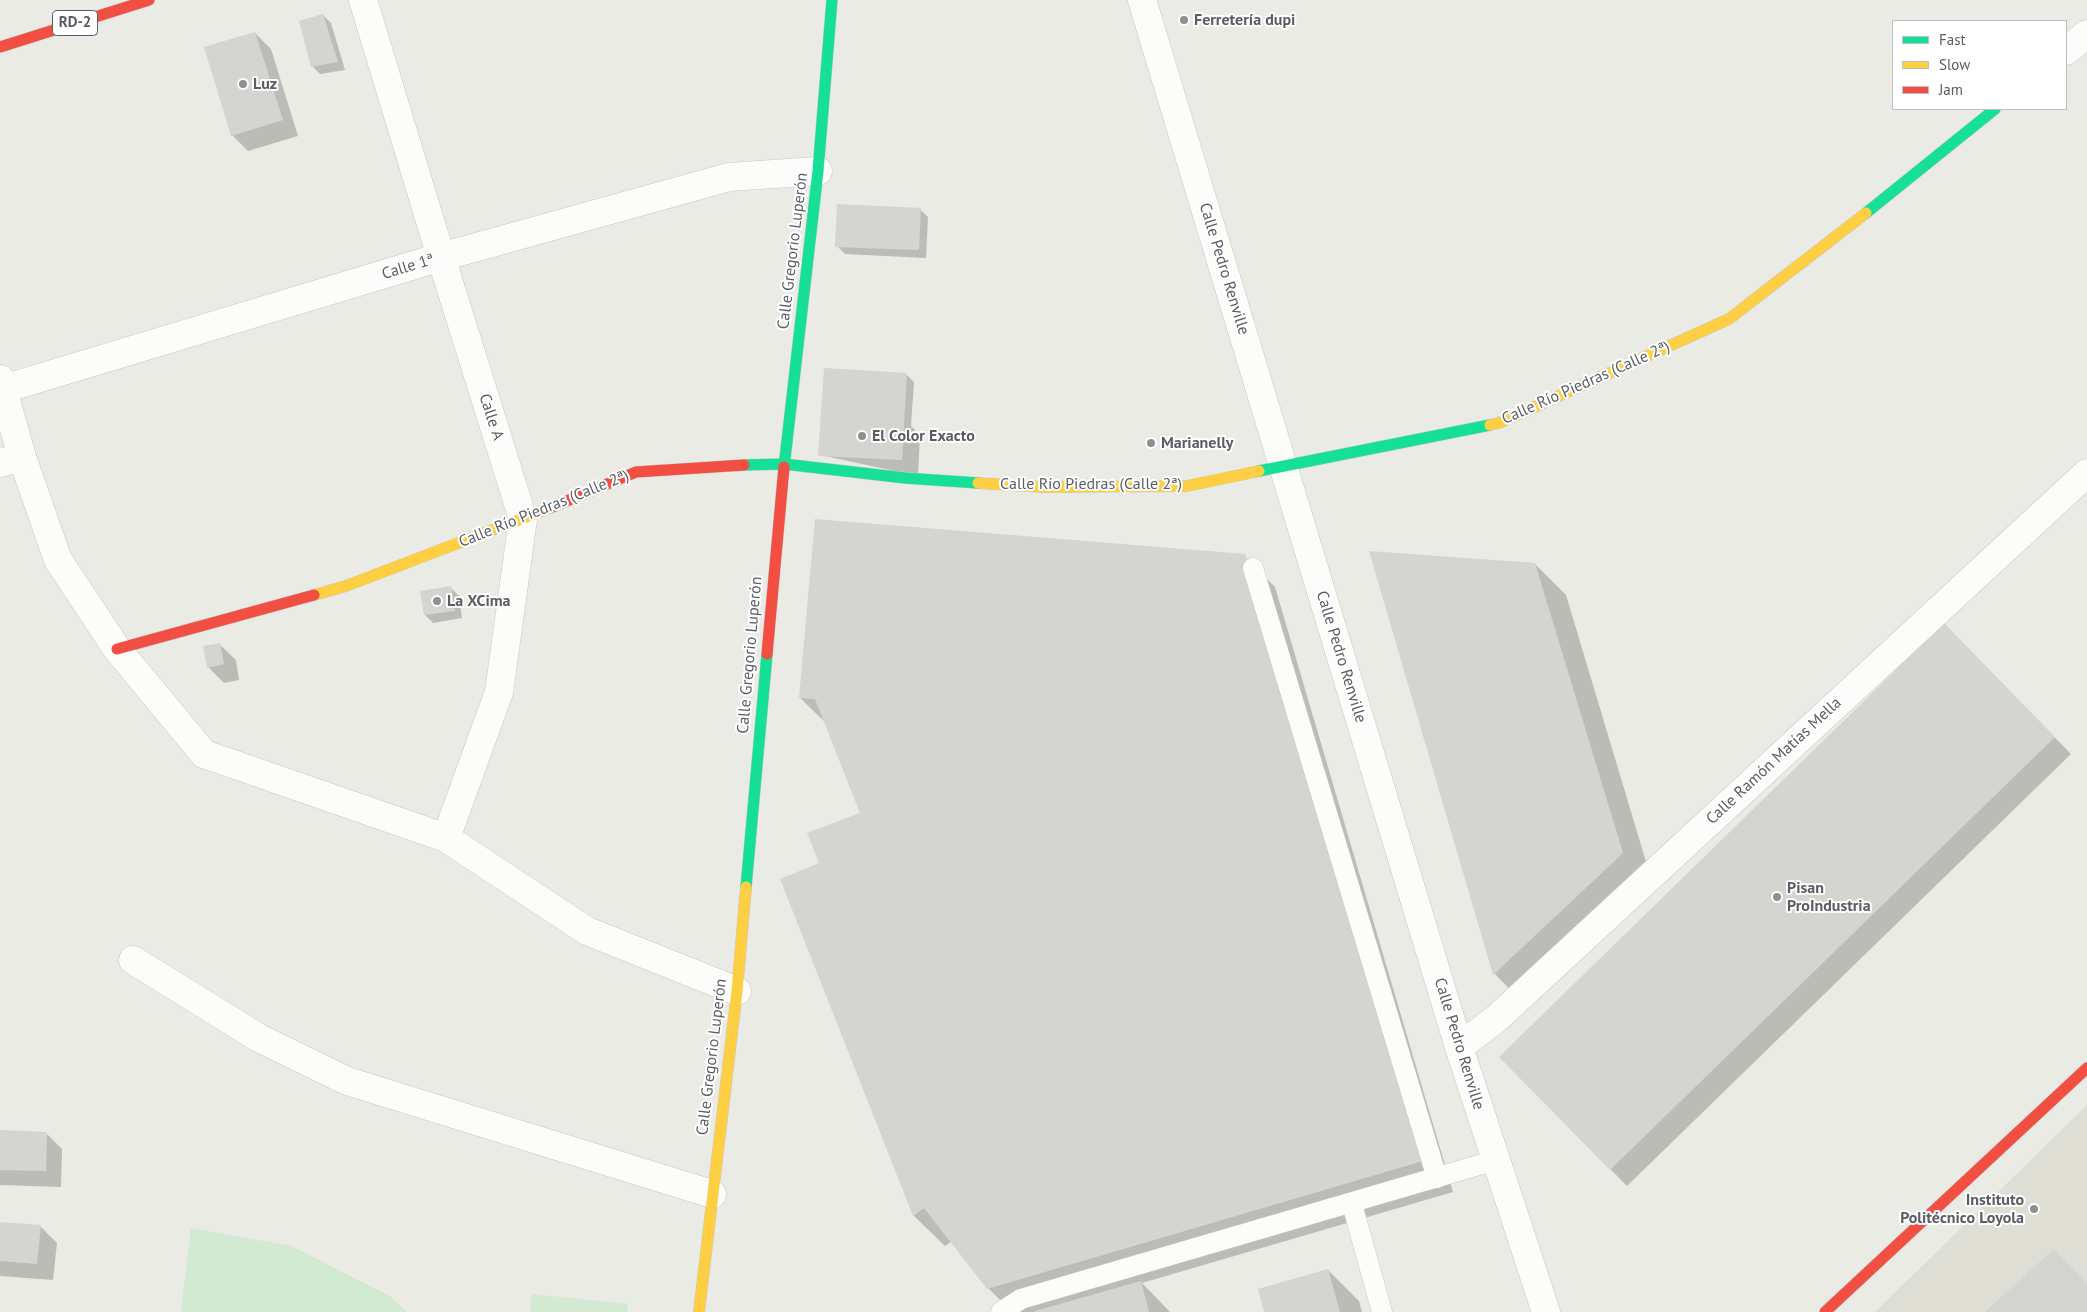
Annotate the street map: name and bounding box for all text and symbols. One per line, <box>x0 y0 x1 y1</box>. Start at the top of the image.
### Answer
road number: RD-2 <box>52 10 98 36</box>
place label: Ferretería dupi <box>1194 10 1295 30</box>
marker: Ferretería dupi <box>1178 14 1190 26</box>
legend <box>1892 20 2067 110</box>
text: Fast <box>1939 30 1966 49</box>
text: Slow <box>1939 55 1970 74</box>
place label: Luz <box>253 74 277 94</box>
marker: Luz <box>237 78 249 90</box>
text: Jam <box>1939 80 1963 99</box>
street label: Calle Gregorio Luperón <box>774 172 812 330</box>
street label: Calle Pedro Renville <box>1195 201 1253 337</box>
street label: Calle 1ª <box>380 250 436 284</box>
street label: Calle Río Piedras (Calle 2ª) <box>1499 337 1673 429</box>
street label: Calle A <box>474 391 508 443</box>
place label: El Color Exacto <box>872 426 975 446</box>
marker: El Color Exacto <box>856 430 868 442</box>
place label: Marianelly <box>1161 433 1233 453</box>
marker: Marianelly <box>1145 437 1157 449</box>
street label: Calle Río Piedras (Calle 2ª) <box>456 466 632 552</box>
street label: Calle Río Piedras (Calle 2ª) <box>1000 474 1182 494</box>
street label: Calle Gregorio Luperón <box>734 576 766 734</box>
street label: Calle Pedro Renville <box>1312 589 1370 725</box>
place label: La XCima <box>447 591 511 611</box>
marker: La XCima <box>431 595 443 607</box>
street label: Calle Ramón Matías Mella <box>1702 693 1846 829</box>
place label: Pisan ProIndustria <box>1787 878 1871 916</box>
marker: Pisan ProIndustria <box>1771 891 1783 903</box>
street label: Calle Pedro Renville <box>1430 976 1488 1112</box>
street label: Calle Gregorio Luperón <box>693 978 731 1136</box>
place label: Instituto Politécnico Loyola <box>1900 1190 2024 1228</box>
marker: Instituto Politécnico Loyola <box>2028 1203 2040 1215</box>

